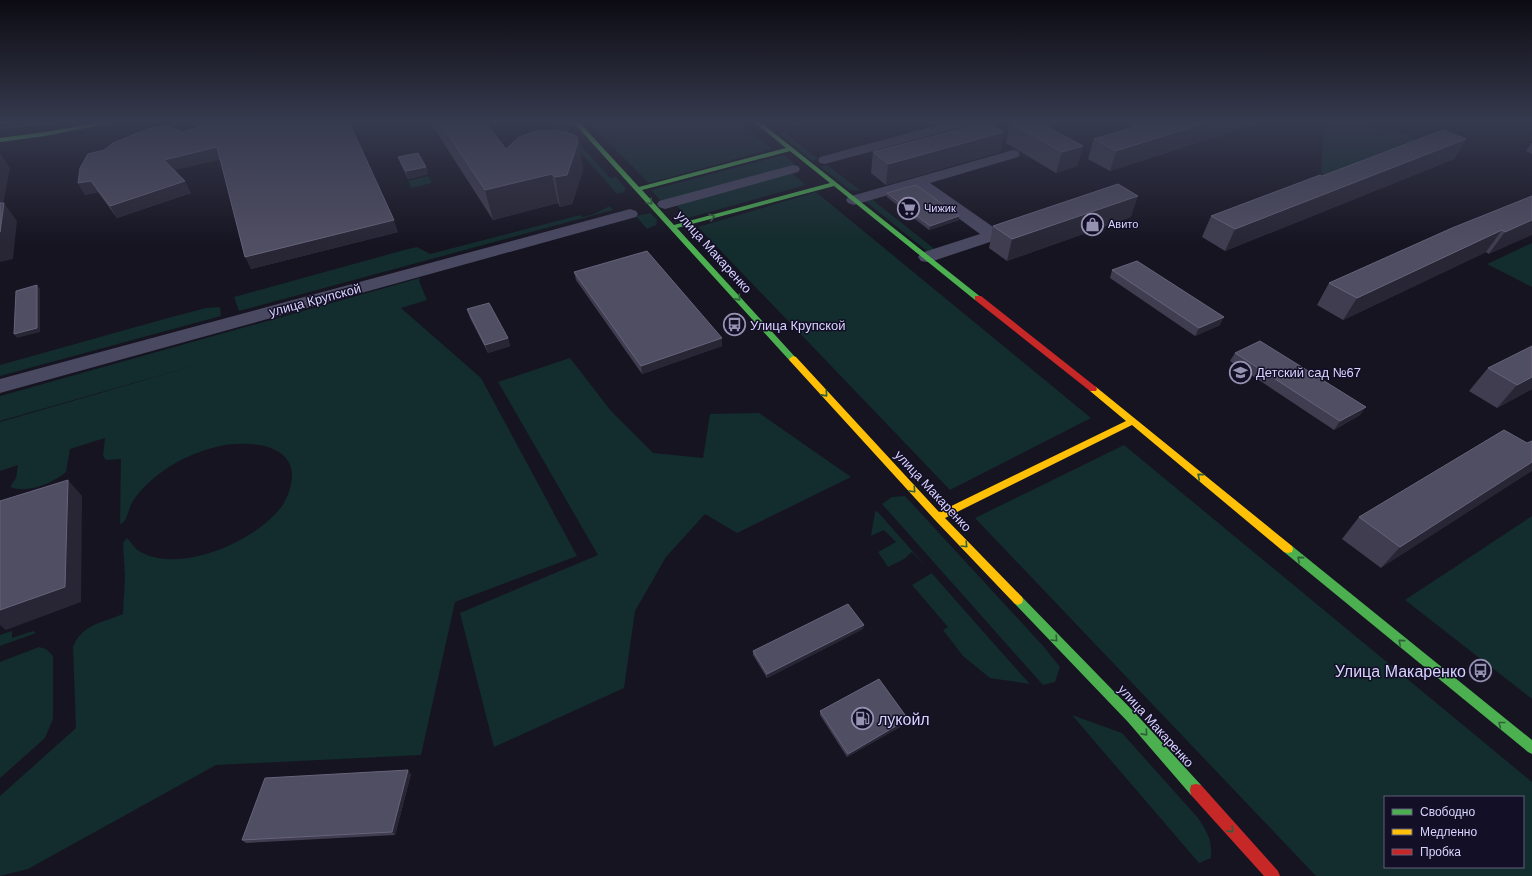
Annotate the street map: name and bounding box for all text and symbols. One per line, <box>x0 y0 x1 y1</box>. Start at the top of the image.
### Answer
supermarket icon: Чижик <box>896 195 922 221</box>
one-way arrow <box>646 197 653 205</box>
place label: Чижик <box>924 202 956 214</box>
street label: улица Макаренко <box>673 208 755 296</box>
shop icon: Авито <box>1079 211 1105 237</box>
one-way arrow <box>708 213 715 222</box>
place label: Авито <box>1108 218 1138 230</box>
street label: улица Крупской <box>267 281 363 319</box>
one-way arrow <box>733 293 741 301</box>
bus stop icon: Улица Крупской <box>722 312 748 338</box>
place label: Улица Крупской <box>750 318 846 333</box>
school or university icon: Детский сад №67 <box>1228 359 1254 385</box>
place label: Детский сад №67 <box>1256 365 1361 380</box>
one-way arrow <box>820 389 828 397</box>
street label: улица Макаренко <box>892 447 974 535</box>
one-way arrow <box>1197 474 1204 481</box>
one-way arrow <box>908 485 916 493</box>
one-way arrow <box>960 540 968 548</box>
one-way arrow <box>1298 556 1305 563</box>
one-way arrow <box>1050 634 1058 642</box>
one-way arrow <box>1398 639 1405 646</box>
bus stop icon: Улица Макаренко <box>1468 658 1494 684</box>
place label: Улица Макаренко <box>1335 663 1466 680</box>
street label: улица Макаренко <box>1115 682 1197 770</box>
fuel station icon: лукойл <box>850 706 876 732</box>
place label: лукойл <box>878 711 930 728</box>
one-way arrow <box>1499 721 1506 728</box>
one-way arrow <box>1140 728 1148 736</box>
legend <box>1384 796 1524 868</box>
text: Свободно <box>1420 805 1475 819</box>
one-way arrow <box>1227 825 1234 833</box>
text: Медленно <box>1420 825 1477 839</box>
text: Пробка <box>1420 845 1461 859</box>

